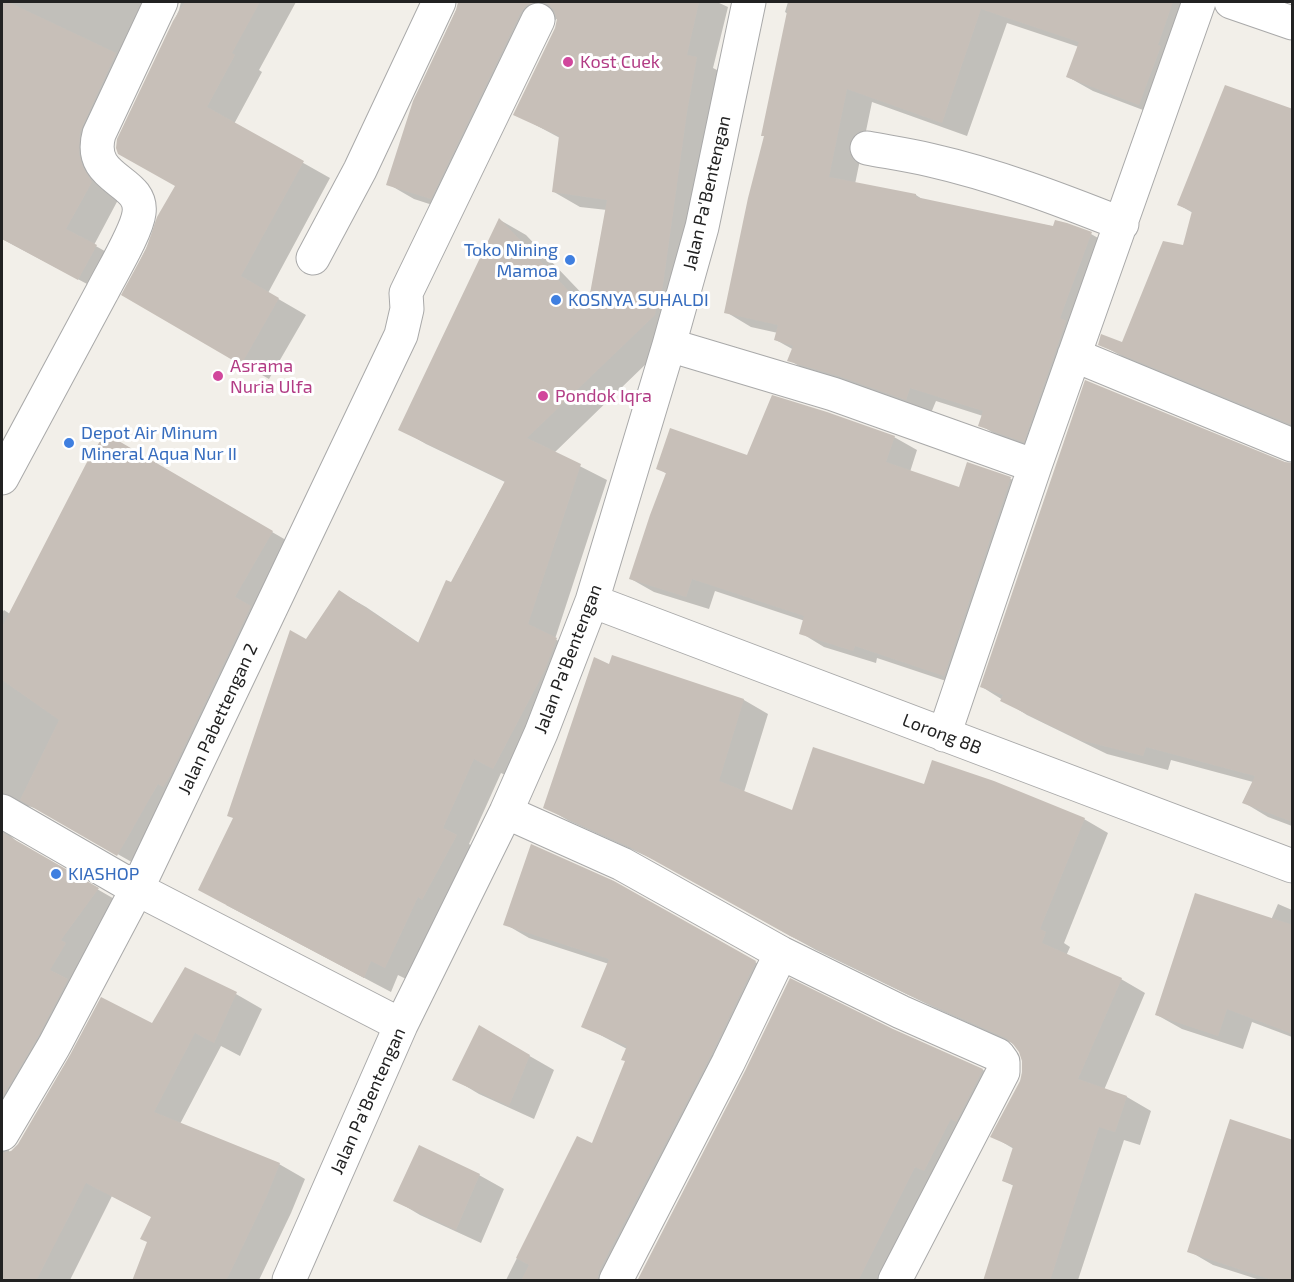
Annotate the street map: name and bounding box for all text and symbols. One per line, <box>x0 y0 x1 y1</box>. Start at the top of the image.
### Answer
place label: Kost Cuek <box>580 51 660 73</box>
marker: Kost Cuek <box>561 55 575 69</box>
street label: Jalan Pa'Bentengan <box>679 113 735 273</box>
place label: Toko Nining Mamoa <box>464 239 558 282</box>
marker: Toko Nining Mamoa <box>563 253 577 267</box>
place label: KOSNYA SUHALDI <box>568 289 709 311</box>
marker: KOSNYA SUHALDI <box>549 293 563 307</box>
place label: Asrama Nuria Ulfa <box>230 355 313 398</box>
marker: Asrama Nuria Ulfa <box>211 369 225 383</box>
place label: Pondok Iqra <box>555 385 652 407</box>
marker: Pondok Iqra <box>536 389 550 403</box>
place label: Depot Air Minum Mineral Aqua Nur II <box>81 422 237 464</box>
marker: Depot Air Minum Mineral Aqua Nur II <box>62 436 76 450</box>
street label: Jalan Pa'Bentengan <box>530 581 606 737</box>
street label: Jalan Pabettengan 2 <box>173 640 263 798</box>
street label: Lorong 8B <box>899 709 985 759</box>
place label: KIASHOP <box>68 863 139 885</box>
marker: KIASHOP <box>49 867 63 881</box>
street label: Jalan Pa'Bentengan <box>326 1024 410 1178</box>

